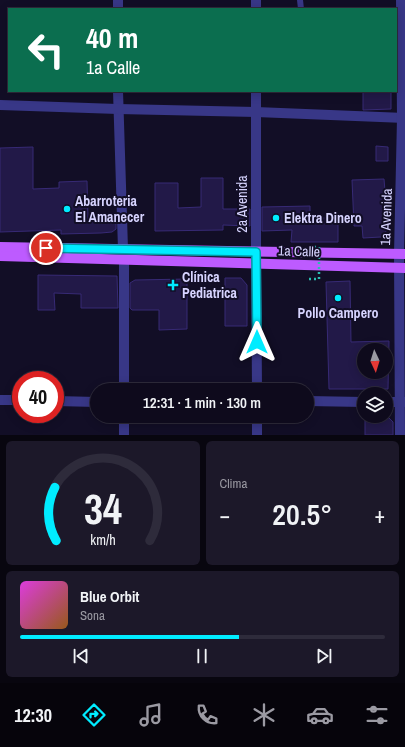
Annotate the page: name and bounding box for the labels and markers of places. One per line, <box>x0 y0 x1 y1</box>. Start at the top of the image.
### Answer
place label: Abarroteria El Amanecer <box>75 192 145 226</box>
marker: Abarroteria El Amanecer <box>62 204 72 214</box>
place label: Elektra Dinero <box>284 209 362 227</box>
marker: Elektra Dinero <box>271 213 281 223</box>
pin <box>29 231 63 265</box>
place label: Clínica Pediatrica <box>182 268 237 302</box>
marker: Clínica Pediatrica <box>167 279 179 291</box>
marker: Pollo Campero <box>333 293 343 303</box>
place label: Pollo Campero <box>297 304 379 322</box>

